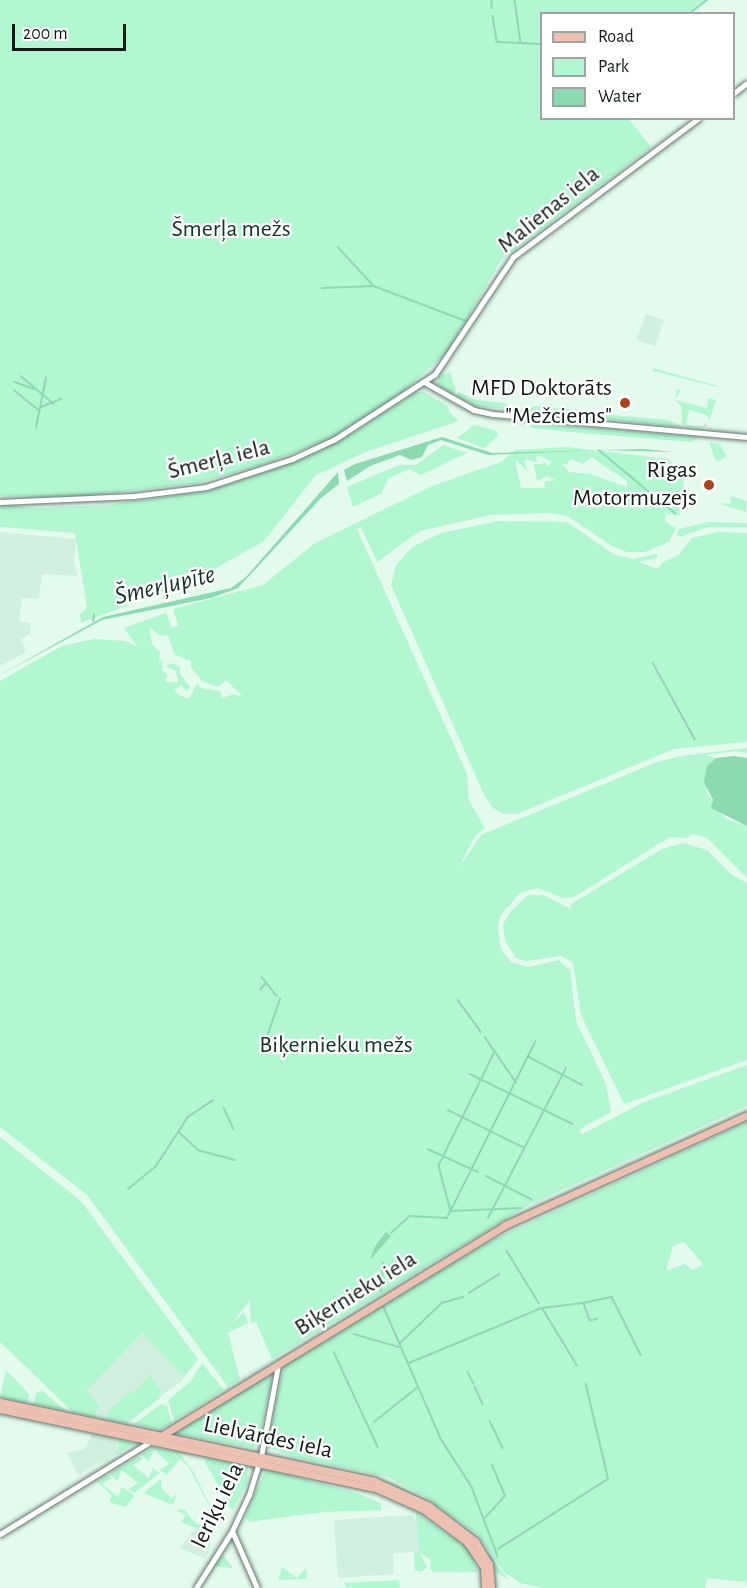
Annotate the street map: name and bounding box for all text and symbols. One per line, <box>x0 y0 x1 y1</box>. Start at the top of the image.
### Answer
scale bar <box>15 12 129 50</box>
legend <box>540 12 735 120</box>
text: 200 m <box>23 25 68 43</box>
text: Road <box>598 28 634 46</box>
text: Park <box>598 58 629 76</box>
text: Water <box>598 88 641 106</box>
street label: Malienas iela <box>492 160 606 260</box>
park label: Šmerļa mežs <box>171 216 291 244</box>
place label: MFD Doktorāts "Mežciems" <box>471 375 612 431</box>
marker: MFD Doktorāts "Mežciems" <box>616 394 634 412</box>
street label: Šmerļa iela <box>165 433 273 487</box>
place label: Rīgas Motormuzejs <box>573 457 697 513</box>
marker: Rīgas Motormuzejs <box>702 478 716 492</box>
water label: Šmerļupīte <box>112 559 218 613</box>
park label: Biķernieku mežs <box>259 1032 413 1060</box>
street label: Biķernieku iela <box>290 1245 422 1343</box>
street label: Lielvārdes iela <box>201 1410 335 1466</box>
street label: Ieriķu iela <box>185 1459 251 1553</box>

